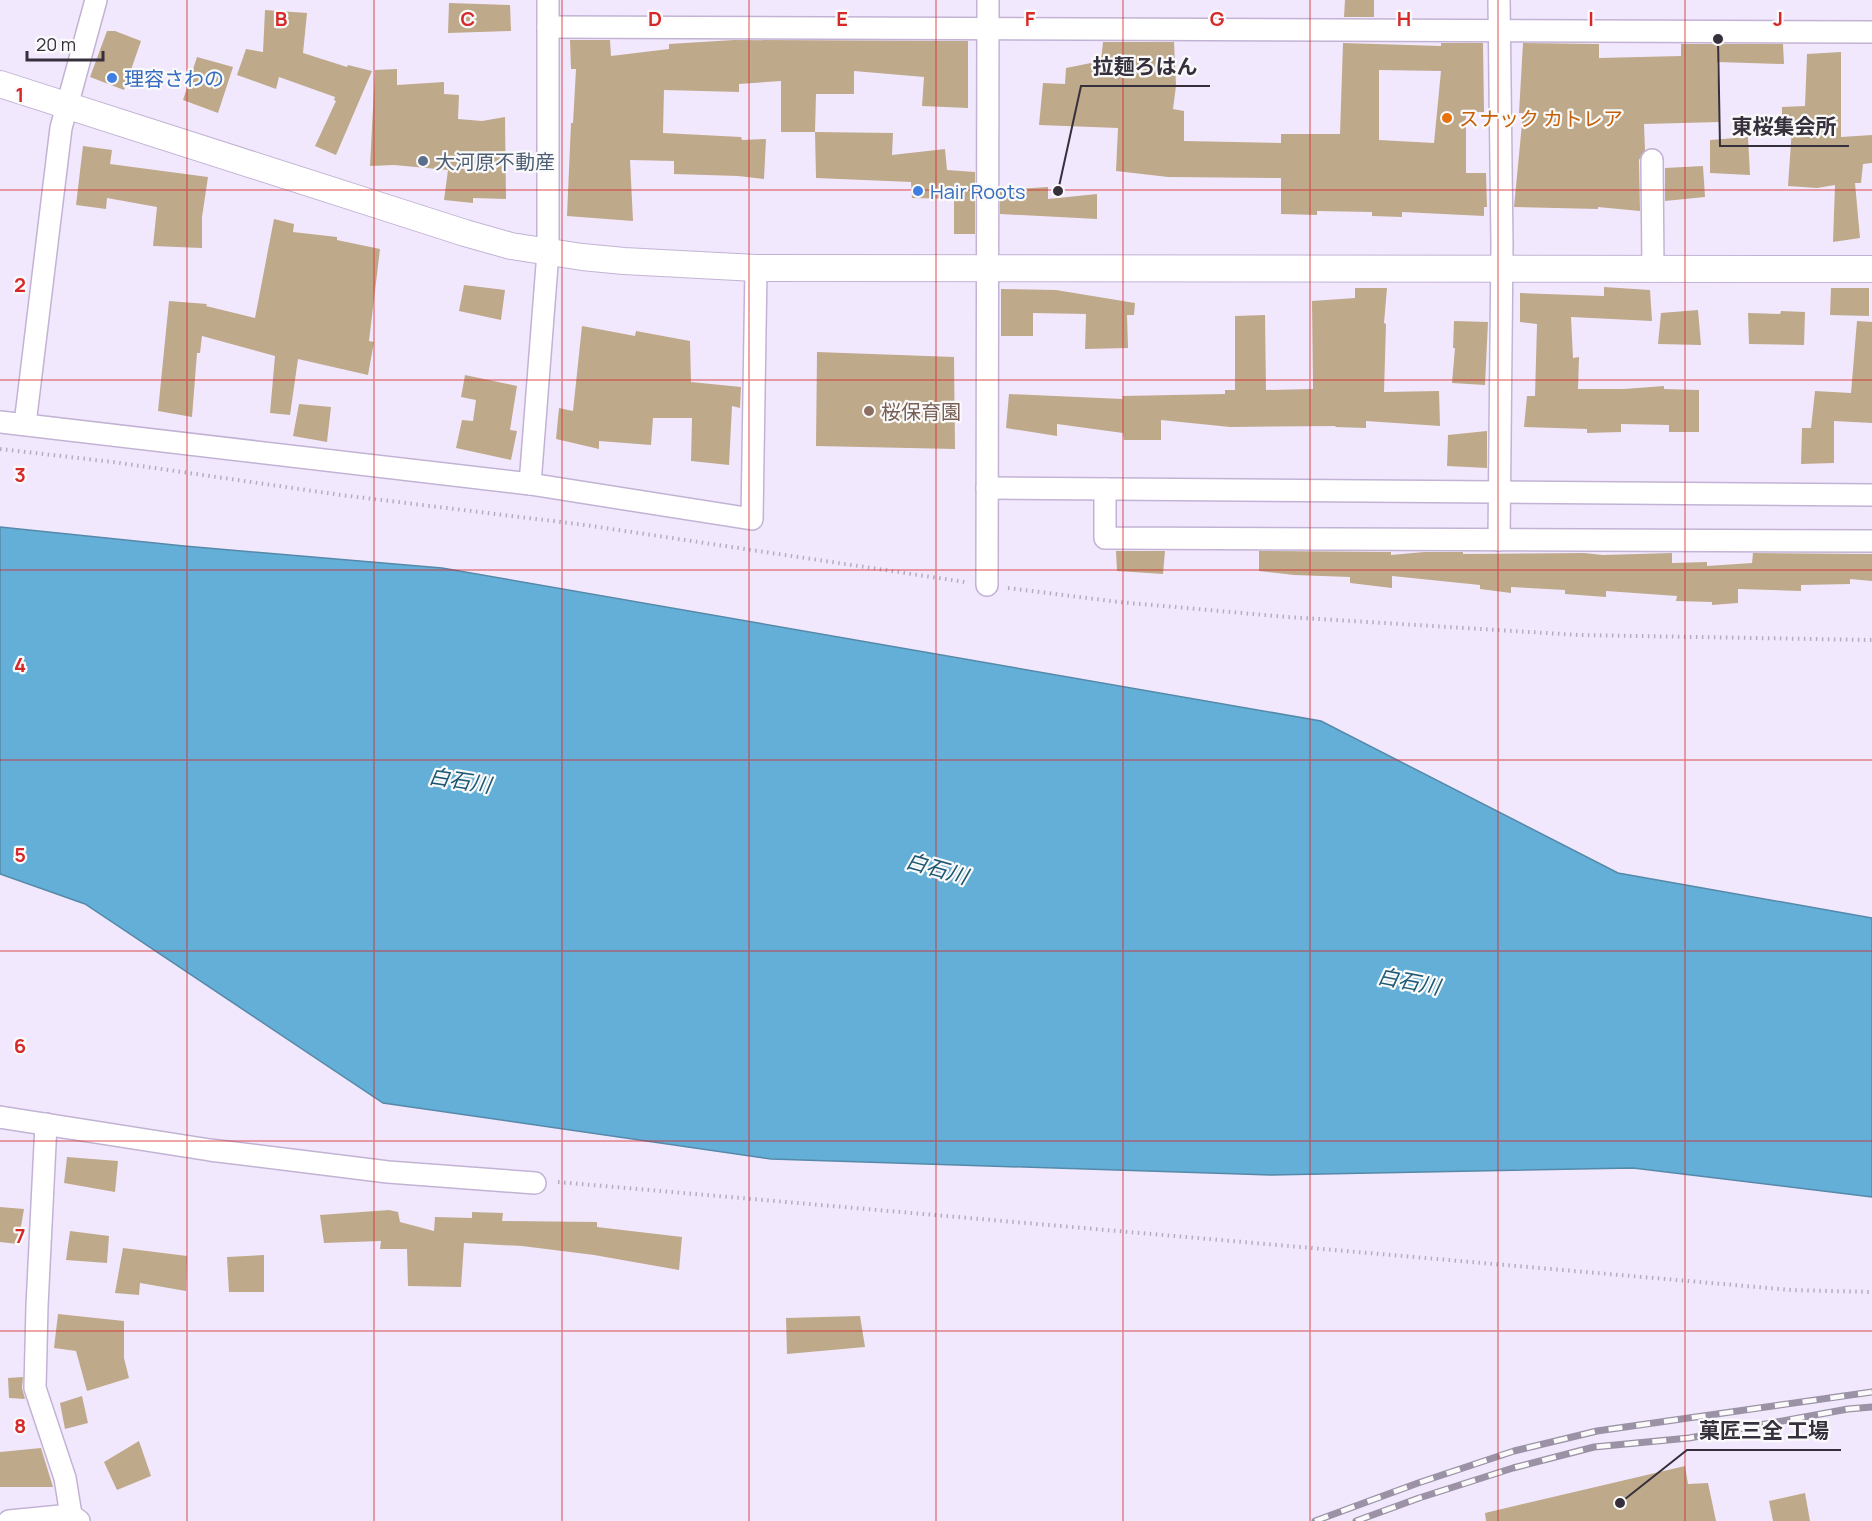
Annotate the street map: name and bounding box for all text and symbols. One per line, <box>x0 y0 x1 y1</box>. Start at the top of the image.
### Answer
text: B <box>275 5 288 32</box>
text: C <box>461 5 475 32</box>
text: D <box>648 5 662 32</box>
text: E <box>836 5 848 32</box>
text: F <box>1025 5 1036 32</box>
text: G <box>1210 5 1225 32</box>
text: H <box>1397 5 1411 32</box>
text: I <box>1588 5 1594 32</box>
text: J <box>1773 5 1783 32</box>
scale bar <box>27 24 104 62</box>
text: 20 m <box>36 32 76 56</box>
callout: 拉麺ろはん <box>1081 47 1210 86</box>
text: 拉麺ろはん <box>1093 52 1198 80</box>
place label: 理容さわの <box>124 65 224 92</box>
marker: 理容さわの <box>105 71 119 85</box>
text: 1 <box>16 81 24 108</box>
place label: スナック カトレア <box>1459 105 1623 132</box>
callout: 東桜集会所 <box>1720 107 1849 146</box>
marker: スナック カトレア <box>1440 111 1454 125</box>
text: 東桜集会所 <box>1732 112 1837 140</box>
place label: 大河原不動産 <box>435 148 555 175</box>
marker: 大河原不動産 <box>416 154 430 168</box>
place label: Hair Roots <box>930 178 1025 205</box>
marker: Hair Roots <box>911 184 925 198</box>
text: 2 <box>14 271 26 298</box>
place label: 桜保育園 <box>881 398 961 425</box>
marker: 桜保育園 <box>862 404 876 418</box>
text: 3 <box>14 461 26 488</box>
text: 4 <box>14 651 26 678</box>
water label: 白石川 <box>427 761 495 799</box>
text: 5 <box>14 841 26 868</box>
water label: 白石川 <box>903 846 973 891</box>
water label: 白石川 <box>1375 961 1445 1001</box>
text: 6 <box>14 1032 26 1059</box>
text: 7 <box>15 1222 25 1249</box>
callout: 菓匠三全 工場 <box>1687 1411 1841 1450</box>
text: 8 <box>14 1412 26 1439</box>
text: 菓匠三全 工場 <box>1699 1416 1829 1444</box>

